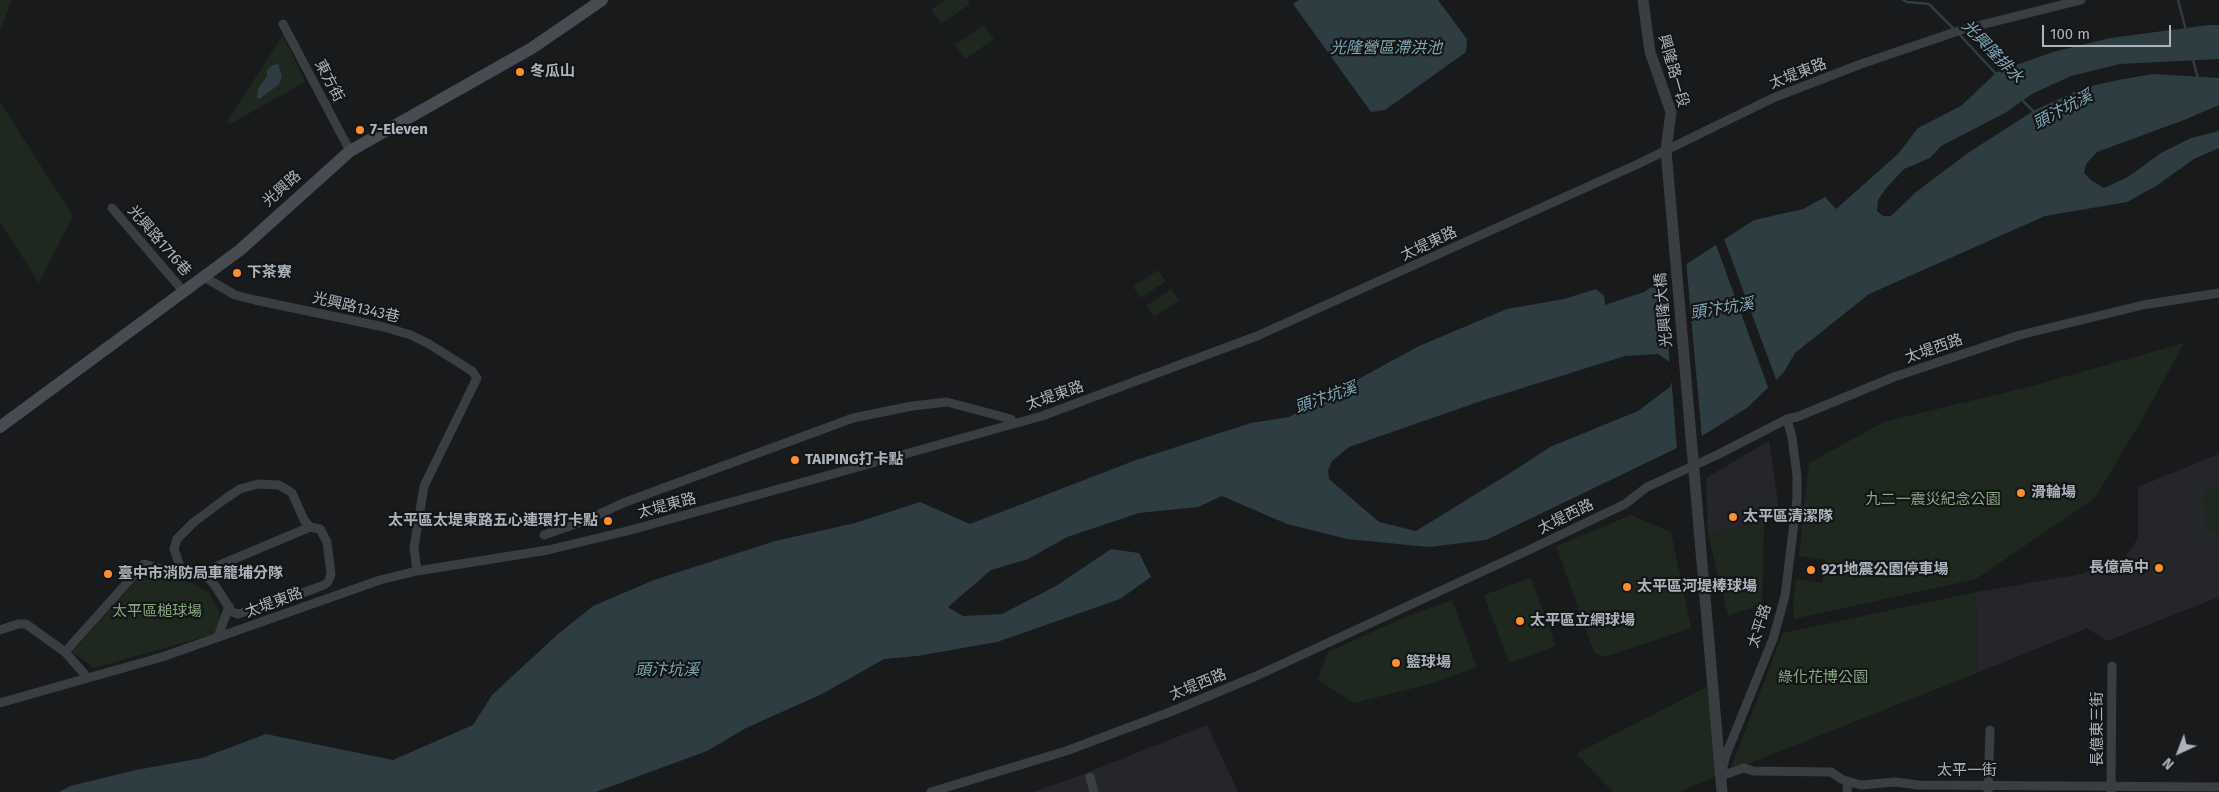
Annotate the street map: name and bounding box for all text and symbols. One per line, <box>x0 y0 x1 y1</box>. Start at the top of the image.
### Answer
scale bar <box>2044 15 2173 47</box>
water label: 光興隆排水 <box>1957 17 2027 87</box>
text: 100 m <box>2050 25 2090 43</box>
street label: 興隆路一段 <box>1654 32 1692 110</box>
water label: 光隆營區滯洪池 <box>1330 39 1442 59</box>
street label: 太堤東路 <box>1767 55 1829 93</box>
street label: 東方街 <box>310 57 348 105</box>
place label: 冬瓜山 <box>530 63 575 81</box>
marker: 冬瓜山 <box>514 66 526 78</box>
water label: 頭汴坑溪 <box>2030 87 2096 133</box>
place label: 7-Eleven <box>370 121 428 139</box>
marker: 7-Eleven <box>354 124 366 136</box>
street label: 光興路 <box>259 167 305 211</box>
street label: 光興路1716巷 <box>124 202 194 280</box>
street label: 太堤東路 <box>1398 223 1460 265</box>
place label: 下茶寮 <box>247 264 292 282</box>
marker: 下茶寮 <box>231 267 243 279</box>
street label: 光興隆大橋 <box>1652 272 1676 348</box>
street label: 光興路1343巷 <box>311 289 401 327</box>
water label: 頭汴坑溪 <box>1689 295 1755 323</box>
street label: 太堤西路 <box>1903 331 1965 367</box>
street label: 太堤東路 <box>1024 378 1086 414</box>
water label: 頭汴坑溪 <box>1293 379 1359 417</box>
place label: TAIPING打卡點 <box>805 451 904 469</box>
marker: TAIPING打卡點 <box>789 454 801 466</box>
place label: 滑輪場 <box>2031 484 2076 502</box>
marker: 滑輪場 <box>2015 487 2027 499</box>
street label: 太堤東路 <box>636 490 698 522</box>
park label: 九二一震災紀念公園 <box>1866 491 2000 509</box>
street label: 太堤西路 <box>1535 496 1597 538</box>
place label: 太平區清潔隊 <box>1743 508 1833 526</box>
marker: 太平區清潔隊 <box>1727 511 1739 523</box>
place label: 太平區太堤東路五心連環打卡點 <box>388 512 598 530</box>
marker: 太平區太堤東路五心連環打卡點 <box>602 515 614 527</box>
place label: 長億高中 <box>2089 559 2149 577</box>
place label: 921地震公園停車場 <box>1821 561 1948 579</box>
marker: 長億高中 <box>2153 562 2165 574</box>
marker: 921地震公園停車場 <box>1805 564 1817 576</box>
place label: 臺中市消防局車籠埔分隊 <box>118 565 283 583</box>
marker: 臺中市消防局車籠埔分隊 <box>102 568 114 580</box>
place label: 太平區河堤棒球場 <box>1637 578 1757 596</box>
marker: 太平區河堤棒球場 <box>1621 581 1633 593</box>
street label: 太堤東路 <box>243 584 305 622</box>
street label: 太平路 <box>1744 602 1776 650</box>
park label: 太平區槌球場 <box>112 603 202 621</box>
place label: 太平區立網球場 <box>1530 612 1635 630</box>
marker: 太平區立網球場 <box>1514 615 1526 627</box>
place label: 籃球場 <box>1406 654 1451 672</box>
marker: 籃球場 <box>1390 657 1402 669</box>
water label: 頭汴坑溪 <box>635 661 699 681</box>
street label: 太堤西路 <box>1167 665 1229 705</box>
park label: 綠化花博公園 <box>1778 669 1868 687</box>
street label: 長億東三街 <box>2089 692 2107 766</box>
north arrow <box>2154 727 2204 777</box>
text: N <box>2159 754 2178 773</box>
street label: 太平一街 <box>1937 762 1997 780</box>

